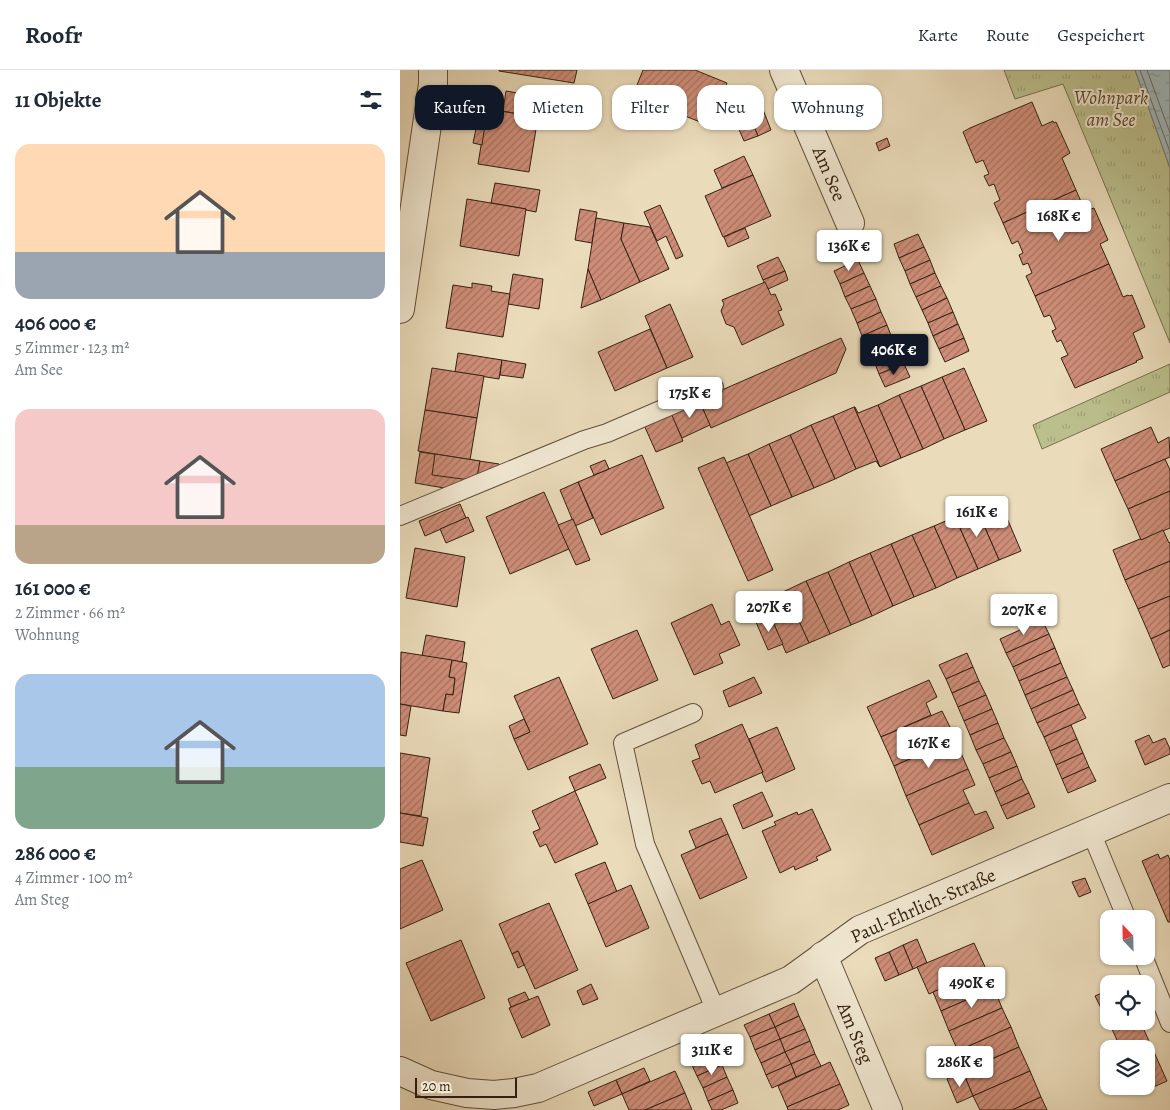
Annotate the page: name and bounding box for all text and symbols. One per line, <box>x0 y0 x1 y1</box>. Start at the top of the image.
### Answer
text: Roofr <box>25 19 82 51</box>
text: Karte <box>918 23 958 47</box>
text: Route <box>986 23 1029 47</box>
text: Gespeichert <box>1057 23 1145 47</box>
chip: Kaufen <box>415 85 504 130</box>
chip: Mieten <box>514 85 602 130</box>
chip: Filter <box>612 85 687 130</box>
chip: Neu <box>697 85 764 130</box>
chip: Wohnung <box>774 85 882 130</box>
park label: Wohnpark am See <box>1074 85 1148 133</box>
text: 11 Objekte <box>15 86 102 114</box>
icon: filters <box>357 86 385 114</box>
street label: Am See <box>806 142 852 205</box>
icon: home <box>155 177 245 267</box>
pin: 168K € <box>1018 200 1100 242</box>
text: 168K € <box>1037 205 1081 227</box>
pin: 136K € <box>808 230 890 272</box>
text: 136K € <box>828 235 870 257</box>
text: 406 000 € <box>15 309 96 337</box>
pin: 406K € <box>853 334 935 376</box>
text: 5 Zimmer · 123 m² <box>15 337 130 359</box>
text: 406K € <box>871 339 917 361</box>
text: Am See <box>15 359 63 381</box>
pin: 175K € <box>649 376 731 419</box>
text: 175K € <box>669 382 711 404</box>
icon: home <box>155 442 245 532</box>
pin: 161K € <box>936 496 1018 538</box>
text: 161K € <box>956 501 998 523</box>
text: 161 000 € <box>15 574 91 602</box>
pin: 207K € <box>728 590 810 633</box>
pin: 207K € <box>983 594 1065 636</box>
text: 207K € <box>746 596 792 618</box>
text: 207K € <box>1001 599 1047 621</box>
text: 2 Zimmer · 66 m² <box>15 602 125 624</box>
text: Wohnung <box>15 624 79 646</box>
icon: home <box>155 707 245 797</box>
pin: 167K € <box>888 726 970 769</box>
text: 167K € <box>908 732 950 754</box>
text: 286 000 € <box>15 839 96 867</box>
street label: Paul-Ehrlich-Straße <box>846 862 1000 950</box>
text: 4 Zimmer · 100 m² <box>15 867 133 889</box>
text: Am Steg <box>15 889 69 911</box>
north arrow <box>1100 910 1155 965</box>
map controls <box>1100 910 1155 1095</box>
pin: 490K € <box>931 966 1013 1009</box>
text: 490K € <box>949 972 995 994</box>
button: locate <box>1100 975 1155 1030</box>
street label: Am Steg <box>830 997 880 1068</box>
pin: 311K € <box>671 1034 753 1076</box>
text: 311K € <box>692 1039 732 1061</box>
button: layers <box>1100 1040 1155 1095</box>
pin: 286K € <box>919 1046 1001 1088</box>
text: 286K € <box>937 1051 983 1073</box>
scale bar <box>415 1075 518 1098</box>
text: 20 m <box>422 1077 451 1096</box>

